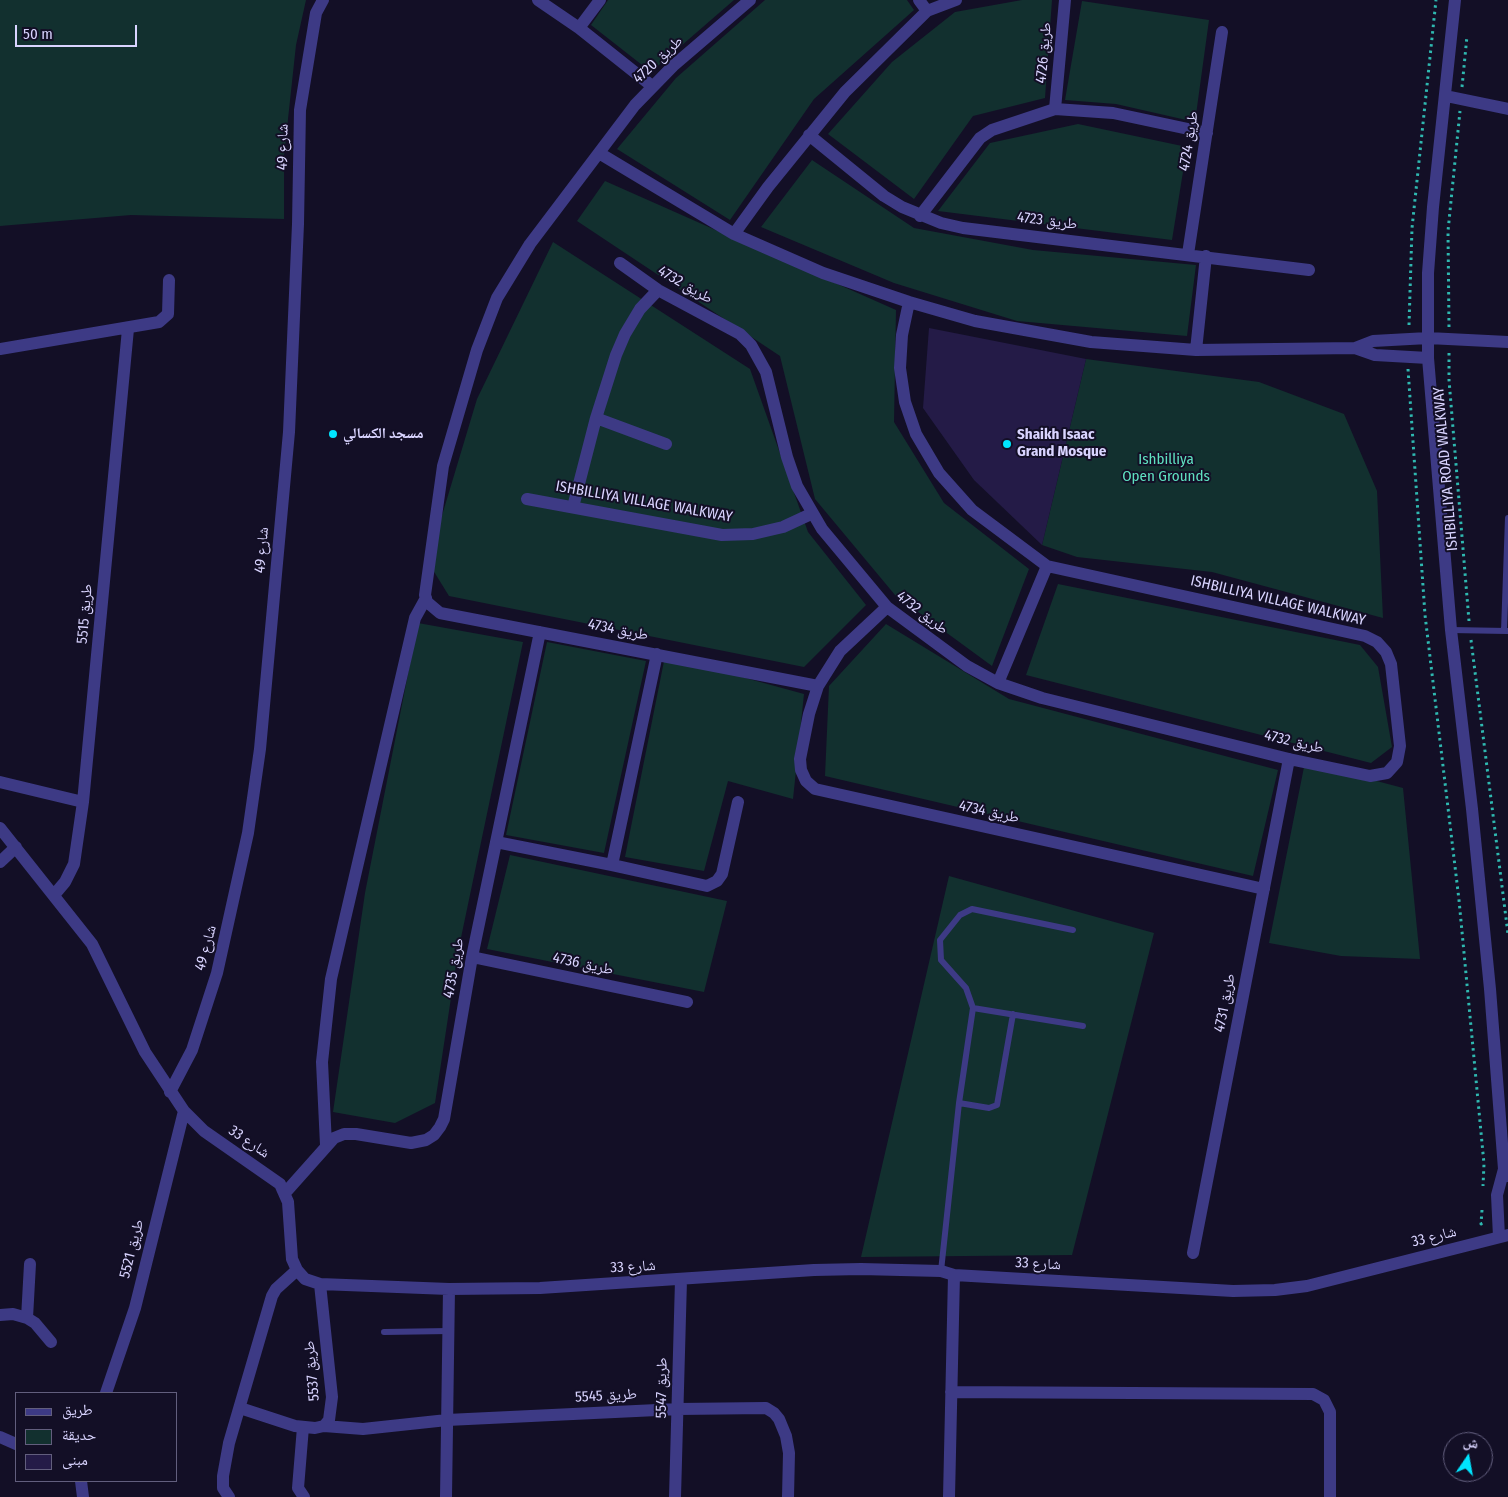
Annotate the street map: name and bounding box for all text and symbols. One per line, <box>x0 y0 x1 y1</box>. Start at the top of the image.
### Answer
scale bar <box>18 15 140 47</box>
street label: طريق 4726 <box>1032 22 1056 84</box>
text: 50 m <box>23 25 53 43</box>
street label: طريق 4720 <box>629 32 687 88</box>
street label: طريق 4724 <box>1175 110 1203 172</box>
street label: شارع 49 <box>274 124 292 170</box>
street label: طريق 4723 <box>1016 208 1078 234</box>
street label: طريق 4732 <box>654 262 716 308</box>
street label: ISHBILLIYA ROAD WALKWAY <box>1430 386 1462 552</box>
place label: مسجد الكسالي <box>343 425 424 443</box>
place label: Shaikh Isaac Grand Mosque <box>1017 426 1106 461</box>
marker: مسجد الكسالي <box>327 428 339 440</box>
marker: Shaikh Isaac Grand Mosque <box>1001 438 1013 450</box>
park label: Ishbilliya Open Grounds <box>1122 451 1210 486</box>
street label: ISHBILLIYA VILLAGE WALKWAY <box>554 478 734 526</box>
street label: شارع 49 <box>251 526 273 574</box>
street label: ISHBILLIYA VILLAGE WALKWAY <box>1189 572 1367 630</box>
street label: طريق 5515 <box>73 583 97 645</box>
street label: طريق 4732 <box>893 587 951 639</box>
street label: طريق 4734 <box>586 615 650 645</box>
street label: طريق 4732 <box>1263 726 1325 758</box>
street label: طريق 4734 <box>957 797 1021 827</box>
street label: شارع 49 <box>191 923 221 973</box>
street label: طريق 4735 <box>440 936 468 1000</box>
street label: طريق 4736 <box>551 949 615 979</box>
street label: طريق 4731 <box>1210 972 1240 1034</box>
street label: شارع 33 <box>225 1122 273 1162</box>
street label: طريق 5521 <box>116 1218 148 1280</box>
street label: شارع 33 <box>1410 1223 1458 1251</box>
street label: شارع 33 <box>1015 1254 1061 1274</box>
street label: شارع 33 <box>610 1257 656 1277</box>
street label: طريق 5537 <box>300 1340 324 1402</box>
street label: طريق 5547 <box>652 1357 672 1419</box>
street label: طريق 5545 <box>575 1385 637 1407</box>
legend <box>15 1392 178 1482</box>
text: طريق <box>62 1401 93 1419</box>
text: حديقة <box>62 1426 96 1444</box>
north arrow <box>1443 1432 1493 1482</box>
text: ش <box>1462 1433 1480 1453</box>
text: مبنى <box>62 1451 88 1469</box>

